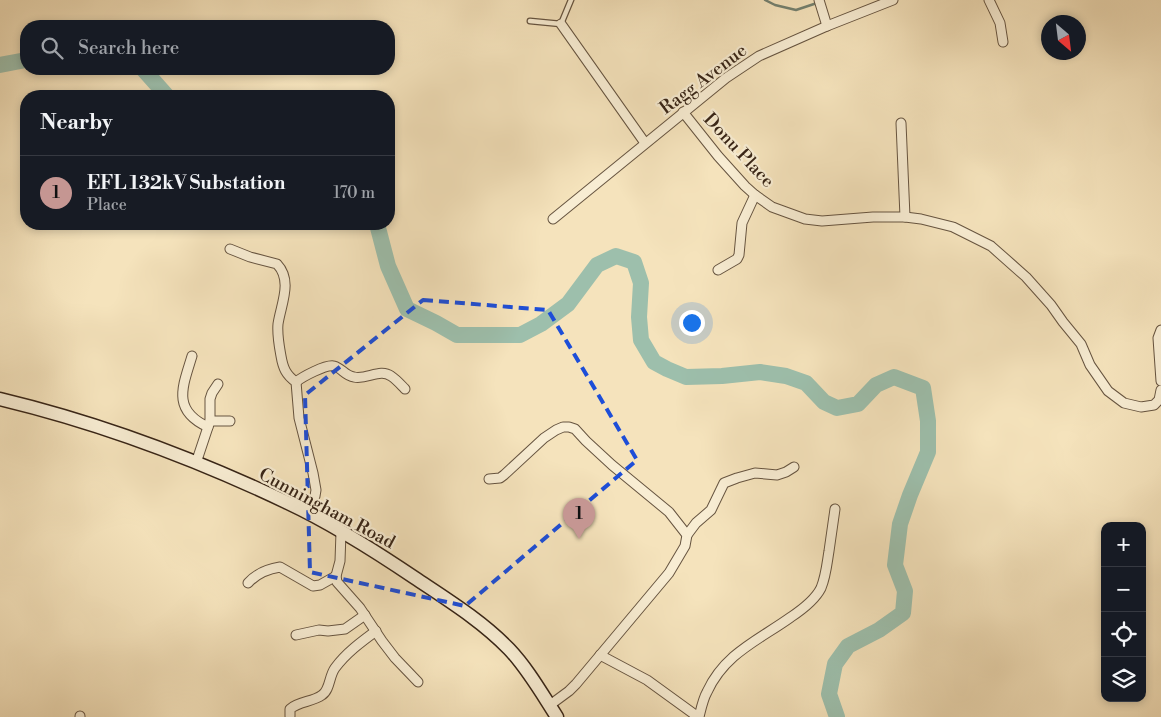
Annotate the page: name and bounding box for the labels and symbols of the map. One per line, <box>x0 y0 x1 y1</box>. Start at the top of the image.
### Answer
north arrow <box>1041 15 1086 60</box>
street label: Ragg Avenue <box>655 39 752 120</box>
street label: Donu Place <box>698 108 779 192</box>
your location <box>679 310 705 336</box>
street label: Cunningham Road <box>255 463 400 554</box>
pin: 1 <box>563 498 595 539</box>

